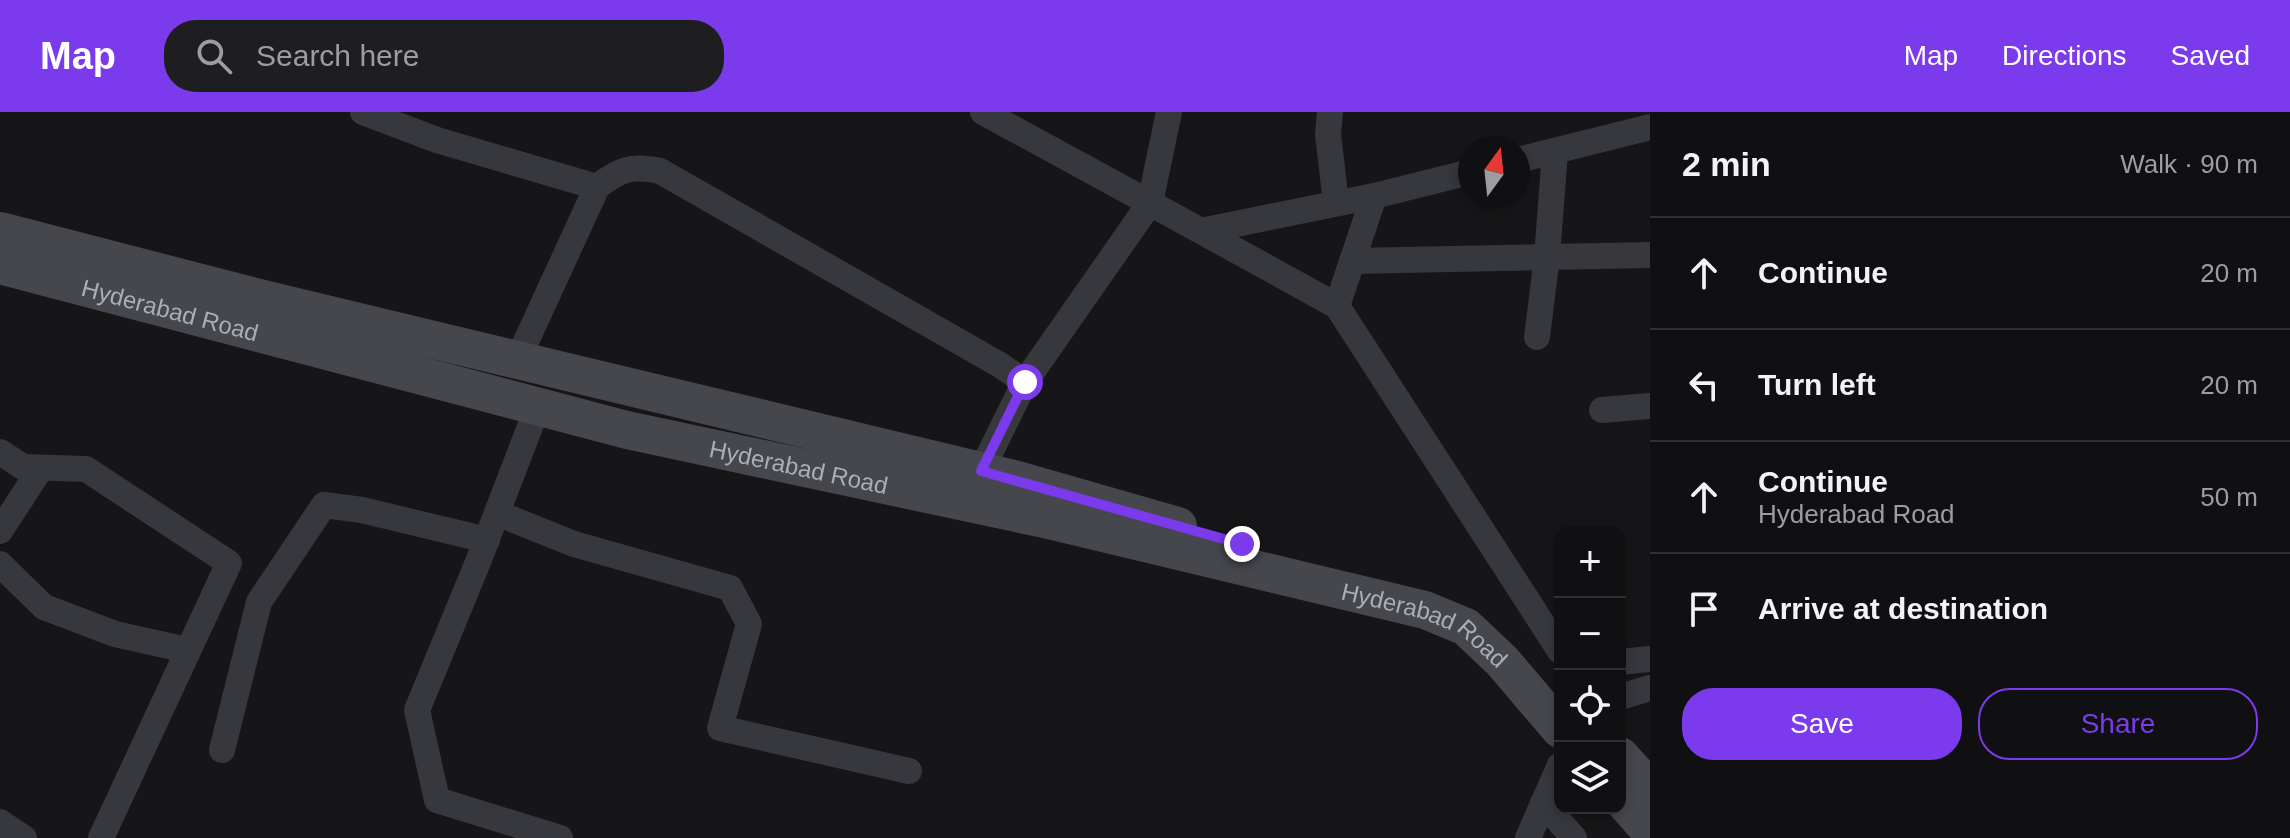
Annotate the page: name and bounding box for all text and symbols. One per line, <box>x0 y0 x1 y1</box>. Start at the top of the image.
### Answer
search box <box>164 20 724 92</box>
icon: search <box>192 34 236 78</box>
text: Map <box>40 35 116 77</box>
text: Search here <box>256 39 419 72</box>
text: Map <box>1904 40 1958 71</box>
text: Directions <box>2002 40 2127 71</box>
text: Saved <box>2171 40 2250 71</box>
north arrow <box>1458 136 1530 208</box>
text: 2 min <box>1682 145 1771 183</box>
text: Walk · 90 m <box>2120 149 2258 179</box>
icon: ahead <box>1682 251 1726 295</box>
text: Continue <box>1758 256 1888 289</box>
text: 20 m <box>2200 258 2258 288</box>
street label: Hyderabad Road <box>79 274 261 346</box>
icon: left <box>1682 363 1726 407</box>
route start <box>1007 364 1043 400</box>
text: Turn left <box>1758 368 1876 401</box>
text: 20 m <box>2200 370 2258 400</box>
street label: Hyderabad Road <box>707 434 890 499</box>
text: Continue <box>1758 465 1888 498</box>
icon: ahead <box>1682 475 1726 519</box>
text: 50 m <box>2200 482 2258 512</box>
text: Hyderabad Road <box>1758 499 1955 529</box>
route end <box>1224 526 1260 562</box>
map controls <box>1554 526 1626 814</box>
button: + <box>1554 526 1626 598</box>
street label: Hyderabad Road <box>1339 577 1513 672</box>
icon: arrive <box>1682 587 1726 631</box>
text: Arrive at destination <box>1758 592 2048 625</box>
button: − <box>1554 598 1626 670</box>
button: locate <box>1554 670 1626 742</box>
button: Save <box>1682 688 1962 760</box>
button: Share <box>1978 688 2258 760</box>
button: layers <box>1554 742 1626 814</box>

